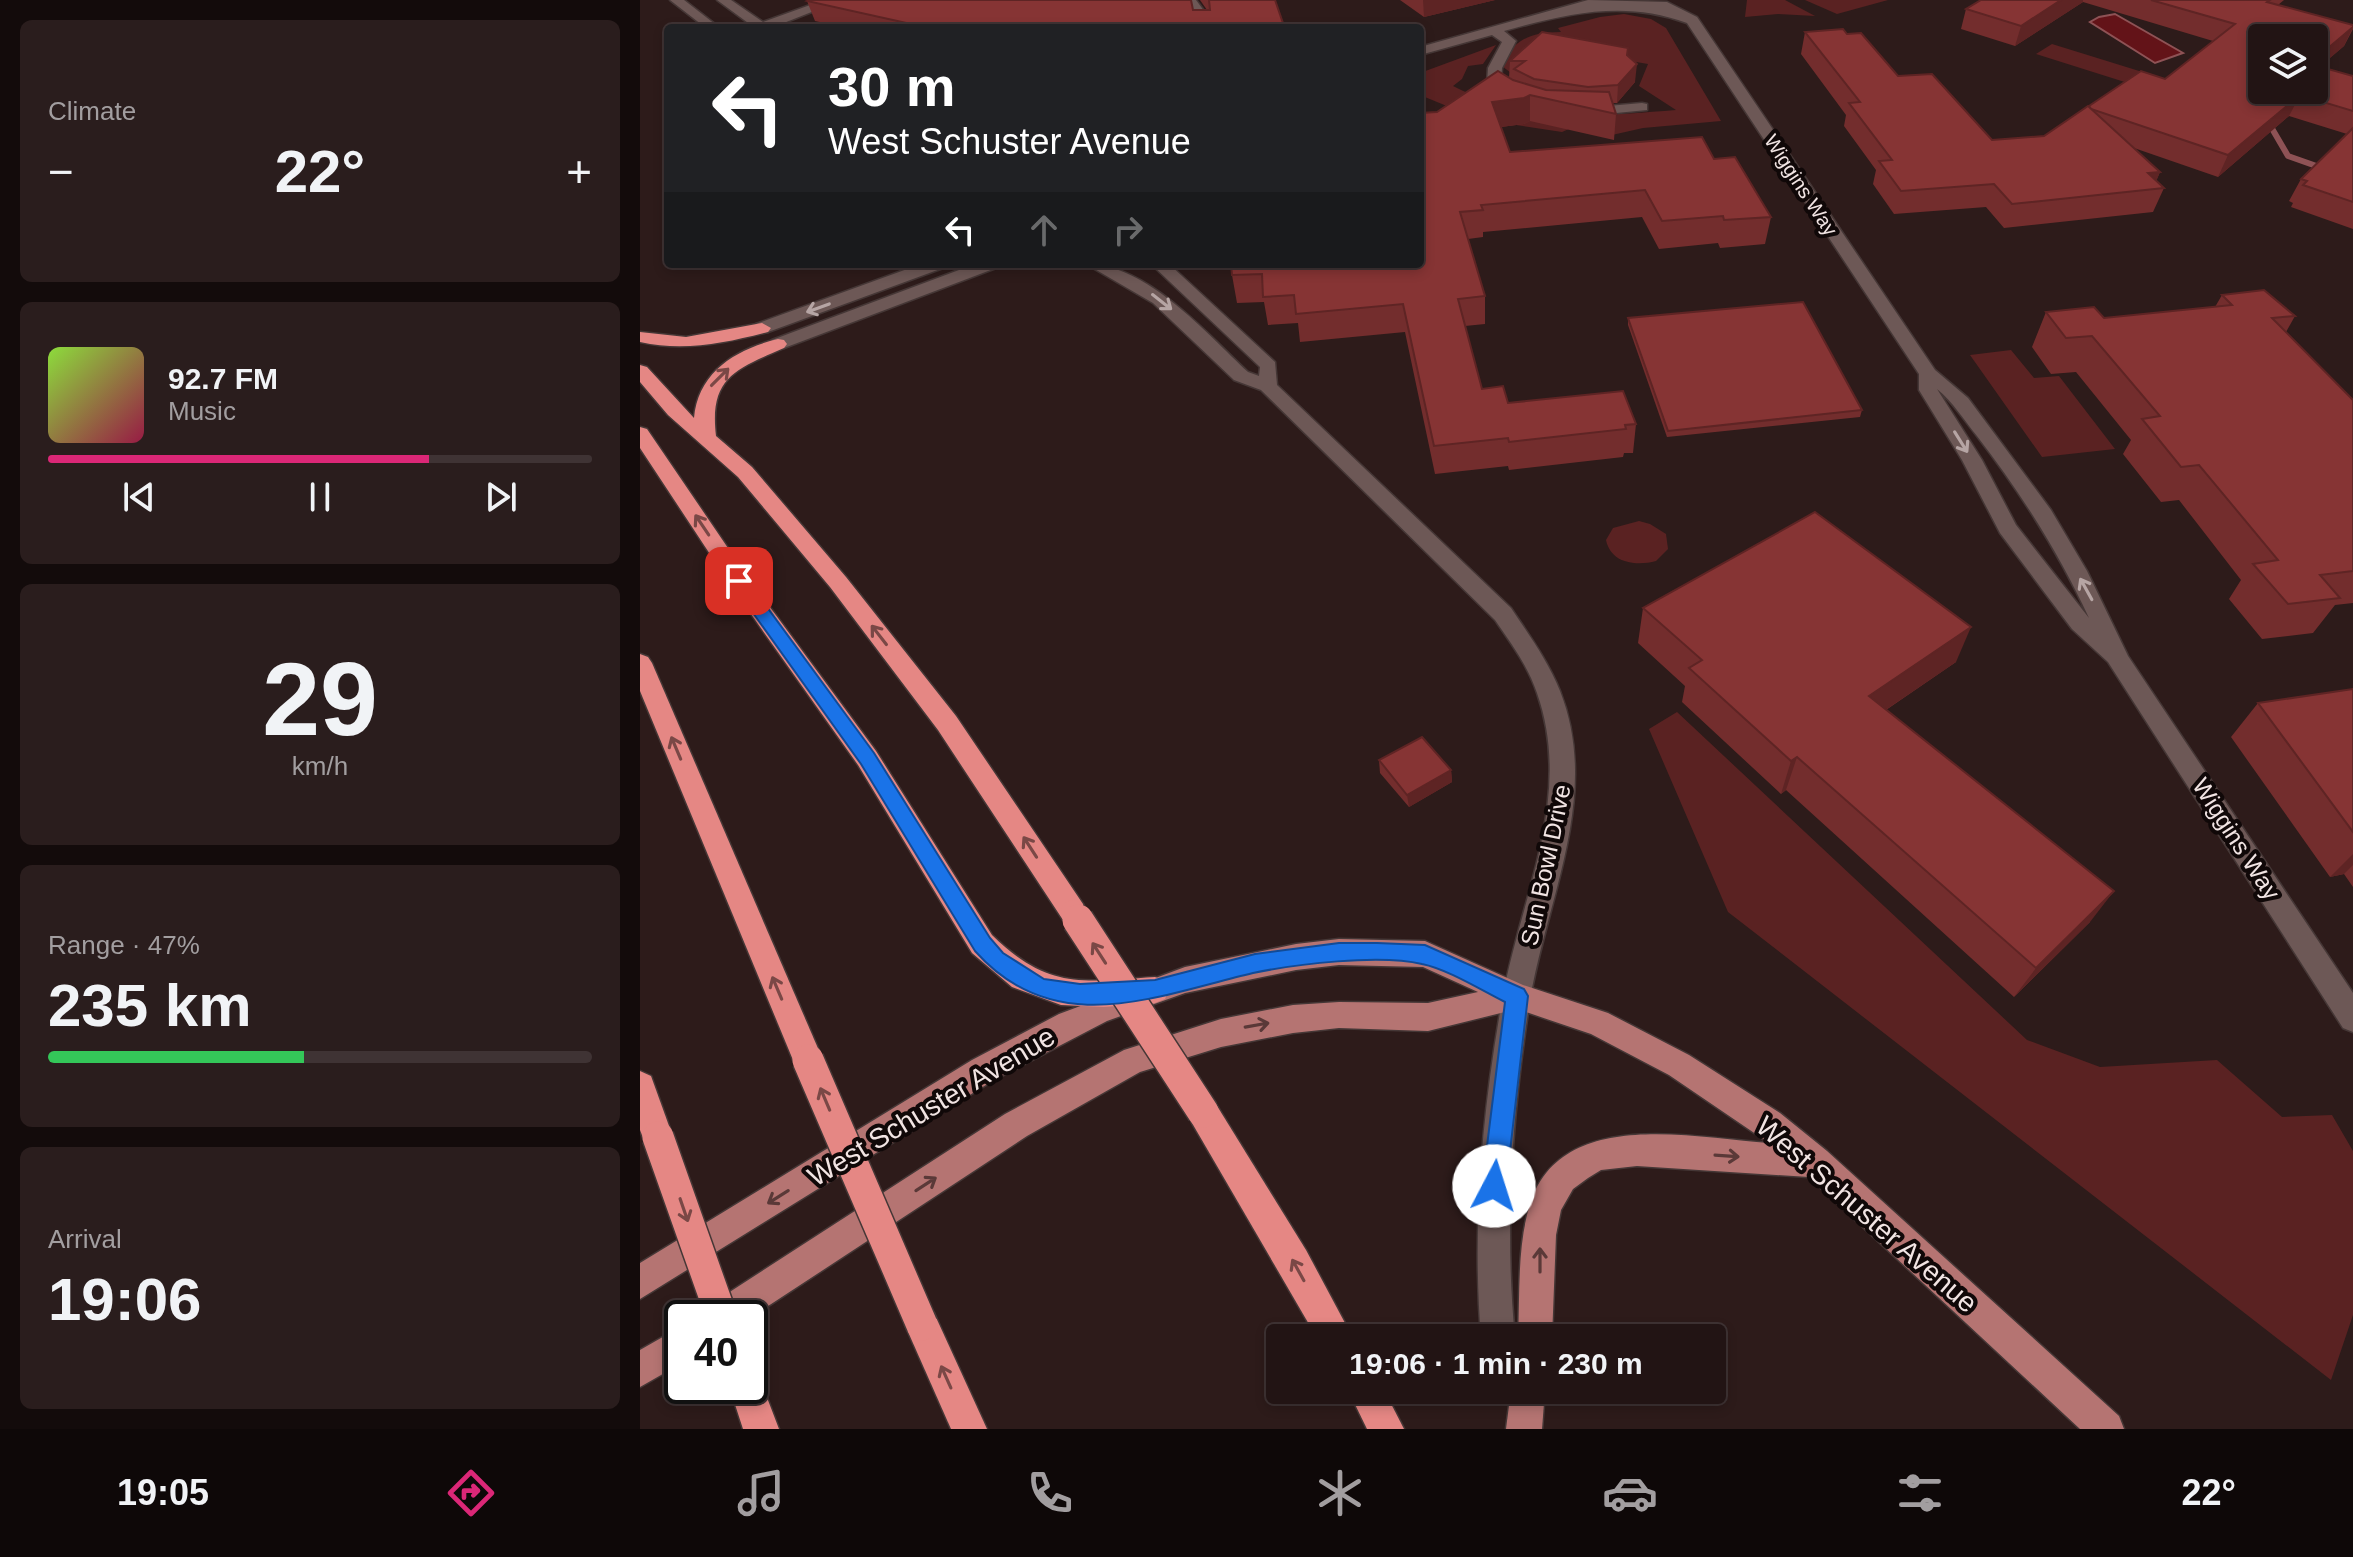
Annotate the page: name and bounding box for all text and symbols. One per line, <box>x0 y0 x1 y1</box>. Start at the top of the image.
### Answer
map controls <box>2248 24 2328 104</box>
button: layers <box>2248 24 2328 104</box>
text: 30 m <box>828 55 956 118</box>
icon: left <box>696 56 800 160</box>
text: Climate <box>48 96 136 126</box>
text: West Schuster Avenue <box>828 121 1191 162</box>
street label: Wiggins Way <box>1760 130 1842 240</box>
text: 22° <box>275 138 365 205</box>
text: − <box>48 147 74 196</box>
text: + <box>566 147 592 196</box>
icon: left <box>938 208 982 252</box>
icon: ahead <box>1022 208 1066 252</box>
icon: right <box>1106 208 1150 252</box>
one-way arrow <box>1151 294 1172 311</box>
one-way arrow <box>806 302 830 316</box>
text: 92.7 FM <box>168 362 278 395</box>
one-way arrow <box>710 367 729 387</box>
text: Music <box>168 396 236 426</box>
one-way arrow <box>1953 431 1970 453</box>
icon: previous <box>117 475 161 519</box>
icon: pause <box>298 475 342 519</box>
icon: next <box>479 475 523 519</box>
one-way arrow <box>694 515 710 537</box>
pin <box>705 547 773 615</box>
icon: arrive <box>717 559 761 603</box>
one-way arrow <box>2077 577 2093 601</box>
one-way arrow <box>871 625 888 646</box>
text: 29 <box>262 641 378 757</box>
one-way arrow <box>668 737 683 761</box>
text: km/h <box>292 751 348 781</box>
street label: Wiggins Way <box>2187 773 2286 904</box>
street label: Sun Bowl Drive <box>1515 782 1576 948</box>
one-way arrow <box>1022 836 1038 859</box>
text: Range · 47% <box>48 930 200 960</box>
one-way arrow <box>1091 942 1107 965</box>
text: 235 km <box>48 972 252 1039</box>
one-way arrow <box>769 976 784 1001</box>
one-way arrow <box>1244 1016 1269 1031</box>
street label: West Schuster Avenue <box>802 1020 1060 1192</box>
one-way arrow <box>816 1087 831 1112</box>
street label: West Schuster Avenue <box>1750 1110 1983 1319</box>
position arrow <box>1452 1144 1536 1228</box>
one-way arrow <box>1713 1149 1740 1164</box>
one-way arrow <box>914 1175 937 1191</box>
one-way arrow <box>767 1189 790 1205</box>
one-way arrow <box>677 1197 692 1222</box>
text: Arrival <box>48 1224 122 1254</box>
one-way arrow <box>1532 1247 1548 1274</box>
one-way arrow <box>1290 1259 1306 1282</box>
text: 19:06 <box>48 1266 201 1333</box>
speed limit sign: 40 <box>664 1300 768 1404</box>
text: 19:06 · 1 min · 230 m <box>1349 1347 1643 1380</box>
one-way arrow <box>937 1365 952 1390</box>
icon: directions <box>443 1465 499 1521</box>
icon: music <box>733 1465 789 1521</box>
icon: phone <box>1022 1465 1078 1521</box>
icon: climate <box>1312 1465 1368 1521</box>
icon: car <box>1602 1465 1658 1521</box>
icon: filters <box>1892 1465 1948 1521</box>
text: 19:05 <box>117 1472 209 1513</box>
text: 22° <box>2182 1472 2236 1513</box>

